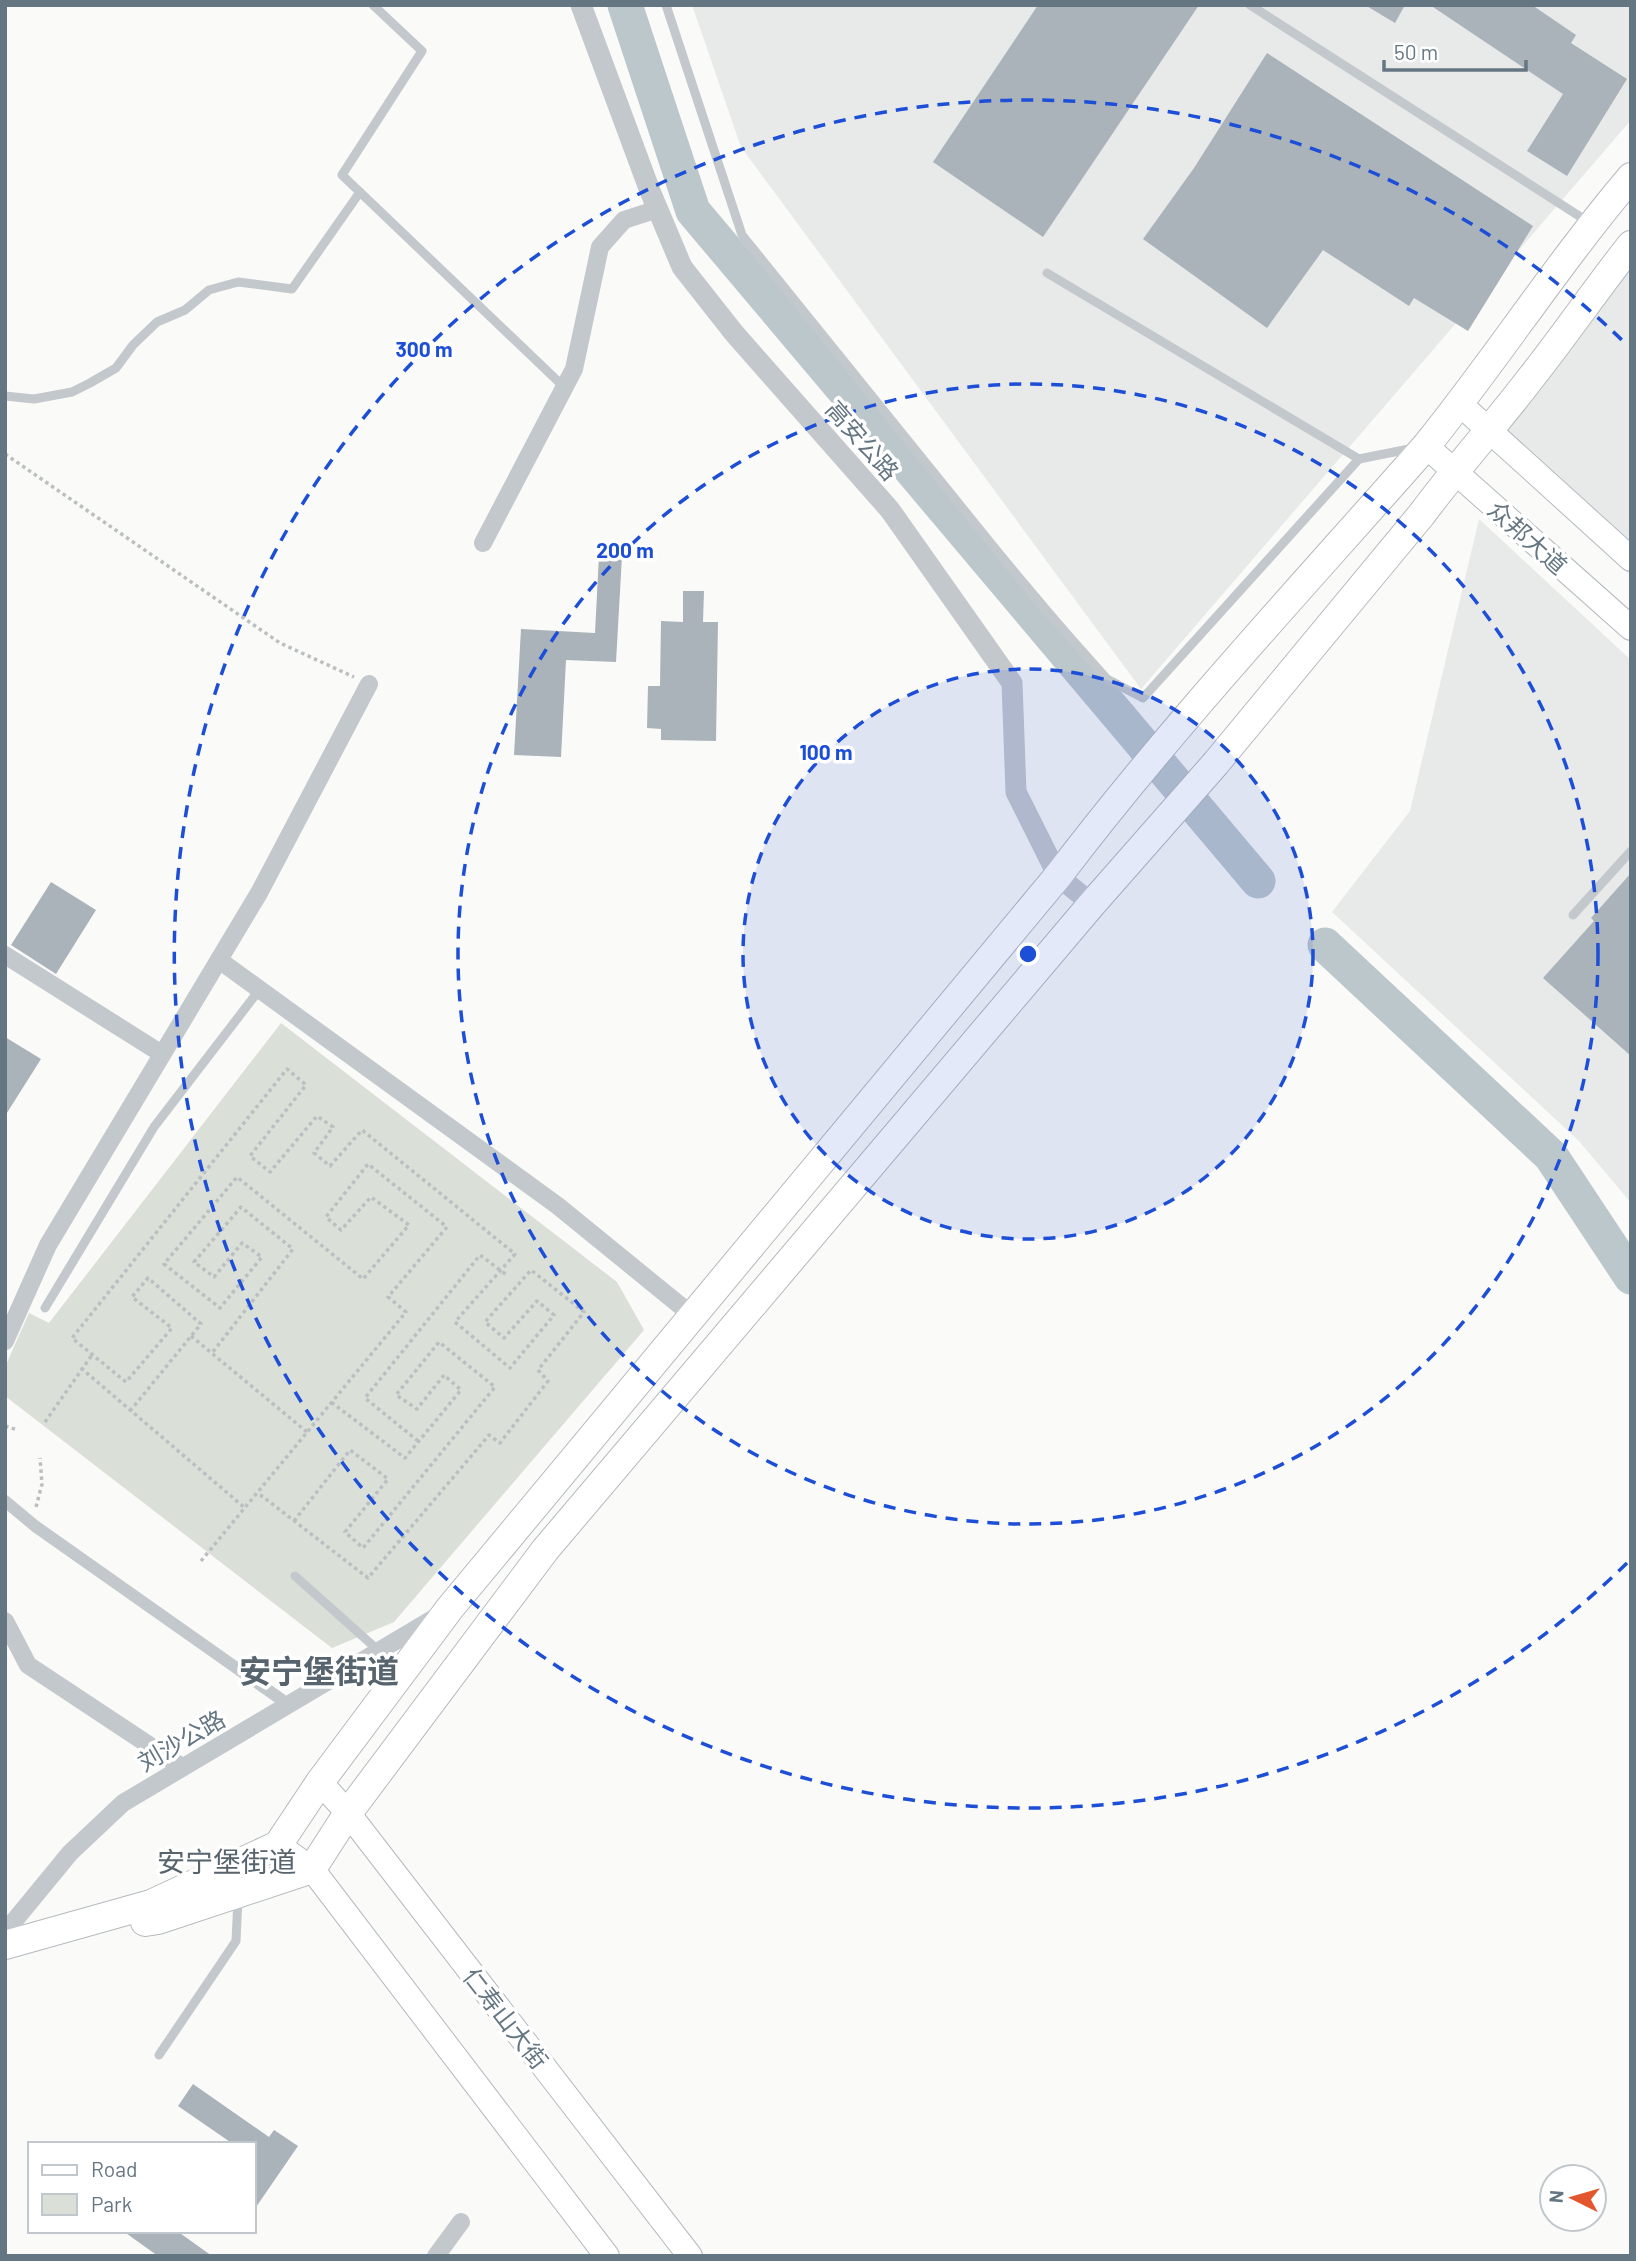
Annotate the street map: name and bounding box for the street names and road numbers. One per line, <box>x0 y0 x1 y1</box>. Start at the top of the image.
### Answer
street label: 高安公路 <box>821 394 905 486</box>
street label: 众邦大道 <box>1483 494 1573 580</box>
street label: 刘沙公路 <box>132 1703 230 1777</box>
street label: 仁寿山大街 <box>458 1962 554 2074</box>

